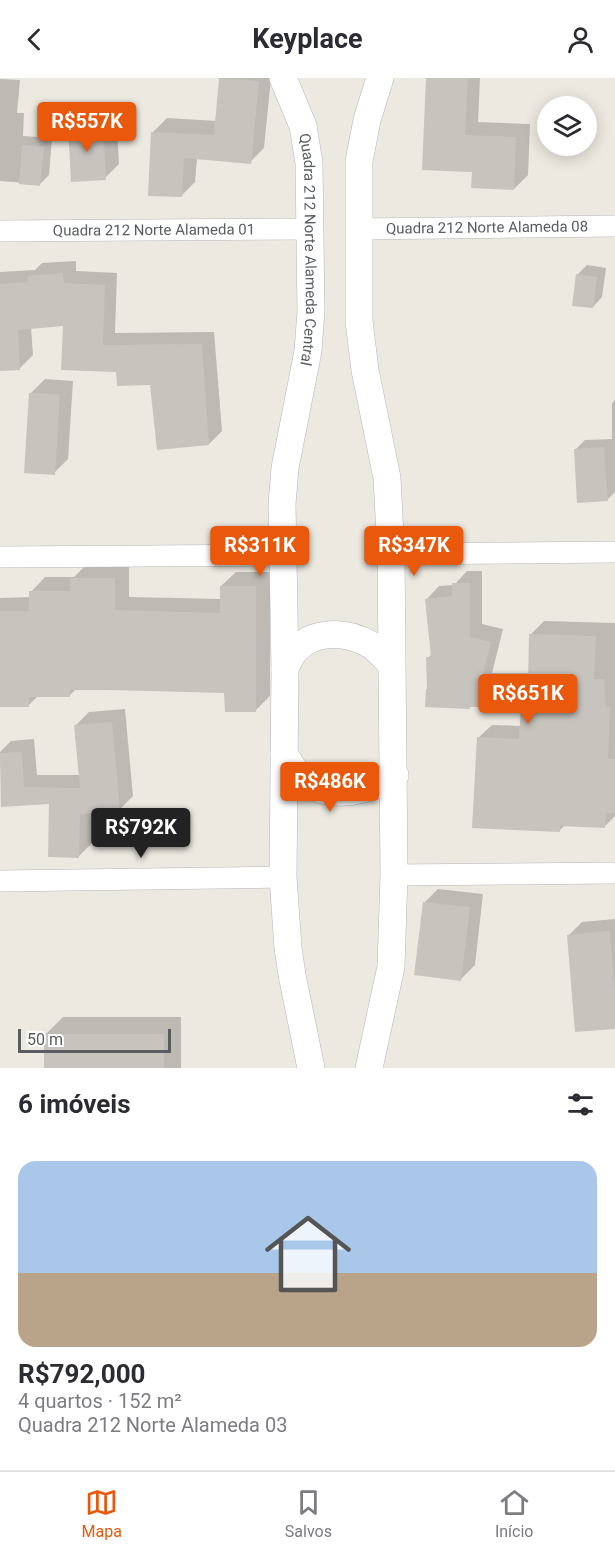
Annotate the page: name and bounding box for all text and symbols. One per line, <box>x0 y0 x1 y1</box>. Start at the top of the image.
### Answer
icon: back <box>18 23 51 56</box>
text: Keyplace <box>252 23 363 55</box>
icon: person <box>564 23 597 56</box>
map controls <box>537 96 597 156</box>
button: layers <box>537 96 597 156</box>
pin: R$557K <box>38 102 136 153</box>
text: R$557K <box>51 109 123 133</box>
street label: Quadra 212 Norte Alameda Central <box>295 132 320 367</box>
street label: Quadra 212 Norte Alameda 08 <box>386 217 588 238</box>
street label: Quadra 212 Norte Alameda 01 <box>53 220 255 240</box>
pin: R$311K <box>211 526 309 577</box>
pin: R$347K <box>365 526 463 577</box>
text: R$311K <box>224 533 296 557</box>
text: R$347K <box>378 533 450 557</box>
pin: R$651K <box>479 674 577 725</box>
text: R$651K <box>492 681 564 705</box>
pin: R$486K <box>281 762 379 813</box>
text: R$486K <box>294 769 366 793</box>
pin: R$792K <box>92 808 190 859</box>
text: R$792K <box>105 815 177 839</box>
scale bar <box>18 1026 171 1054</box>
text: 50 m <box>27 1030 63 1049</box>
icon: filters <box>564 1088 597 1121</box>
text: 6 imóveis <box>18 1089 131 1119</box>
icon: home <box>254 1200 362 1308</box>
text: R$792,000 <box>18 1359 145 1389</box>
text: 4 quartos · 152 m² <box>18 1389 182 1413</box>
text: Quadra 212 Norte Alameda 03 <box>18 1413 287 1437</box>
tab: Mapa <box>81 1486 122 1541</box>
tab: Salvos <box>285 1486 332 1541</box>
tab: Início <box>495 1486 533 1541</box>

